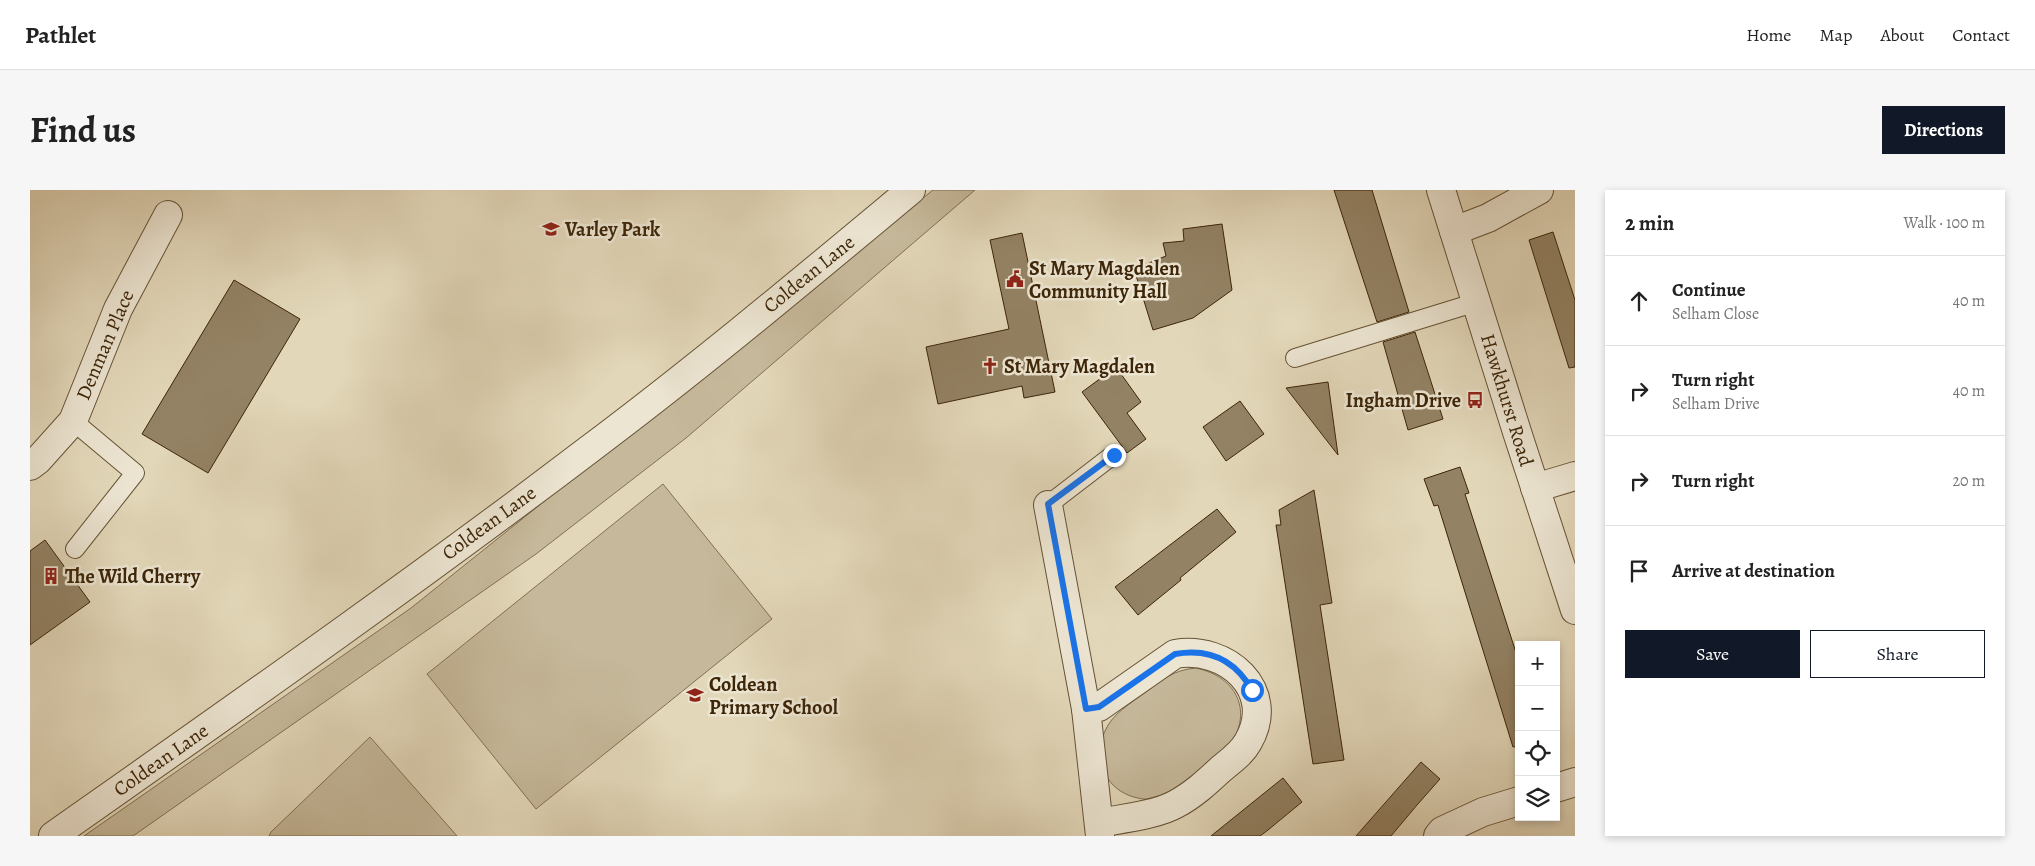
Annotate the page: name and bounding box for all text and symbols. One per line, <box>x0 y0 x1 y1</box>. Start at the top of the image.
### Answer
text: Pathlet <box>25 19 96 51</box>
text: Home <box>1746 23 1791 47</box>
text: Map <box>1819 23 1852 47</box>
text: About <box>1880 23 1924 47</box>
text: Contact <box>1952 23 2010 47</box>
text: Find us <box>30 106 136 154</box>
button: Directions <box>1882 106 2005 154</box>
text: 2 min <box>1625 209 1674 237</box>
text: Walk · 100 m <box>1904 212 1985 234</box>
place label: Varley Park <box>564 216 661 243</box>
school or university icon: Varley Park <box>541 219 561 239</box>
street label: Coldean Lane <box>758 229 860 319</box>
place label: St Mary Magdalen Community Hall <box>1029 255 1180 305</box>
public building icon: St Mary Magdalen Community Hall <box>1005 269 1025 289</box>
text: Continue <box>1672 277 1746 303</box>
street label: Denman Place <box>70 286 140 404</box>
icon: ahead <box>1625 287 1653 315</box>
text: 40 m <box>1953 290 1985 312</box>
text: Selham Close <box>1672 303 1759 325</box>
street label: Hawkhurst Road <box>1474 331 1540 470</box>
place label: St Mary Magdalen <box>1004 353 1155 380</box>
church icon: St Mary Magdalen <box>980 356 1000 376</box>
text: Turn right <box>1672 367 1754 393</box>
icon: right <box>1625 377 1653 405</box>
text: 40 m <box>1953 380 1985 402</box>
place label: Ingham Drive <box>1345 387 1461 414</box>
bus stop icon: Ingham Drive <box>1465 390 1485 410</box>
text: Selham Drive <box>1672 393 1760 415</box>
route end <box>1103 444 1126 467</box>
icon: right <box>1625 467 1653 495</box>
text: Turn right <box>1672 468 1754 494</box>
text: 20 m <box>1952 470 1985 492</box>
street label: Coldean Lane <box>436 480 542 566</box>
icon: arrive <box>1625 557 1653 585</box>
text: Arrive at destination <box>1672 558 1835 584</box>
place label: The Wild Cherry <box>65 563 201 590</box>
building icon: The Wild Cherry <box>41 566 61 586</box>
button: Save <box>1625 630 1800 678</box>
button: Share <box>1810 630 1985 678</box>
map controls <box>1515 641 1560 821</box>
button: + <box>1515 641 1560 686</box>
place label: Coldean Primary School <box>709 671 839 721</box>
route start <box>1241 679 1264 702</box>
school or university icon: Coldean Primary School <box>685 685 705 705</box>
button: − <box>1515 686 1560 731</box>
street label: Coldean Lane <box>108 717 214 803</box>
button: locate <box>1515 731 1560 776</box>
button: layers <box>1515 776 1560 821</box>

